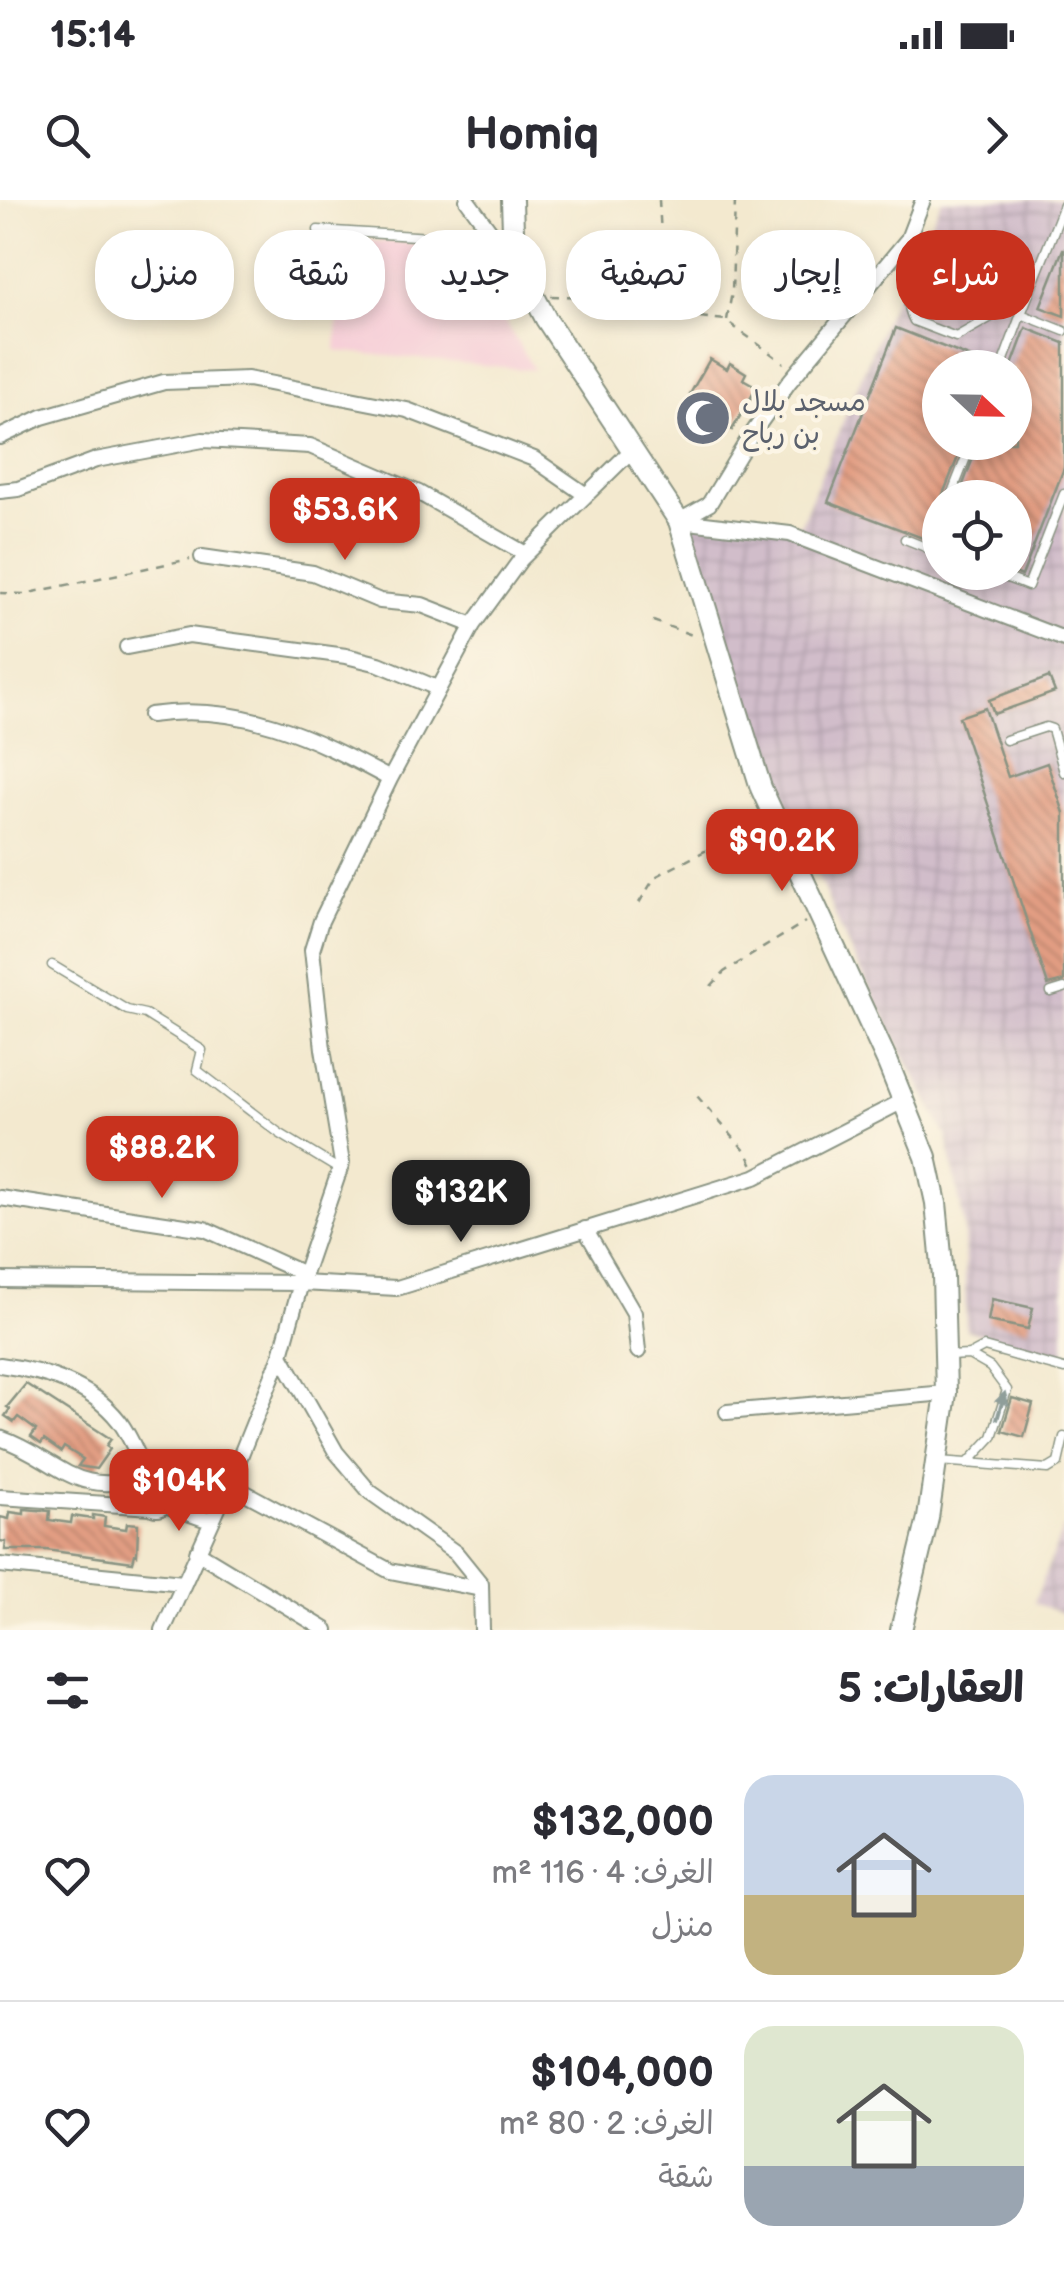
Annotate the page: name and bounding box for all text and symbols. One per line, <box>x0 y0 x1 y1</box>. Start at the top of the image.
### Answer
text: 15:14 <box>50 13 135 58</box>
icon: search <box>40 108 95 163</box>
text: Homiq <box>465 108 599 163</box>
icon: forward <box>969 108 1024 163</box>
chip: منزل <box>95 230 234 320</box>
chip: شقة <box>254 230 385 320</box>
chip: جديد <box>405 230 546 320</box>
chip: تصفية <box>566 230 721 320</box>
chip: إيجار <box>741 230 876 320</box>
chip: شراء <box>896 230 1035 320</box>
north arrow <box>922 350 1032 460</box>
map controls <box>922 350 1032 590</box>
place label: مسجد بلال بن رباح <box>742 386 866 452</box>
mosque icon: مسجد بلال بن رباح <box>673 388 733 448</box>
pin: $53.6K <box>264 478 426 563</box>
button: locate <box>922 480 1032 590</box>
text: $53.6K <box>292 491 398 530</box>
pin: $90.2K <box>701 809 863 894</box>
text: $90.2K <box>728 822 836 861</box>
pin: $88.2K <box>81 1116 243 1201</box>
text: $88.2K <box>108 1129 216 1168</box>
pin: $132K <box>391 1160 531 1245</box>
text: $132K <box>414 1173 508 1212</box>
one-way arrow <box>994 1390 1010 1421</box>
pin: $104K <box>109 1449 249 1534</box>
text: $104K <box>131 1462 227 1501</box>
icon: filters <box>40 1663 95 1718</box>
text: العقارات: 5 <box>838 1664 1024 1715</box>
text: $132,000 <box>531 1797 714 1848</box>
icon: home <box>824 1815 944 1935</box>
icon: heart <box>40 1848 95 1903</box>
text: الغرف: 4 · 116 m² <box>491 1854 714 1893</box>
text: منزل <box>651 1907 714 1946</box>
text: $104,000 <box>530 2048 714 2099</box>
icon: home <box>824 2066 944 2186</box>
icon: heart <box>40 2099 95 2154</box>
text: الغرف: 2 · 80 m² <box>499 2105 714 2144</box>
text: شقة <box>658 2158 714 2197</box>

